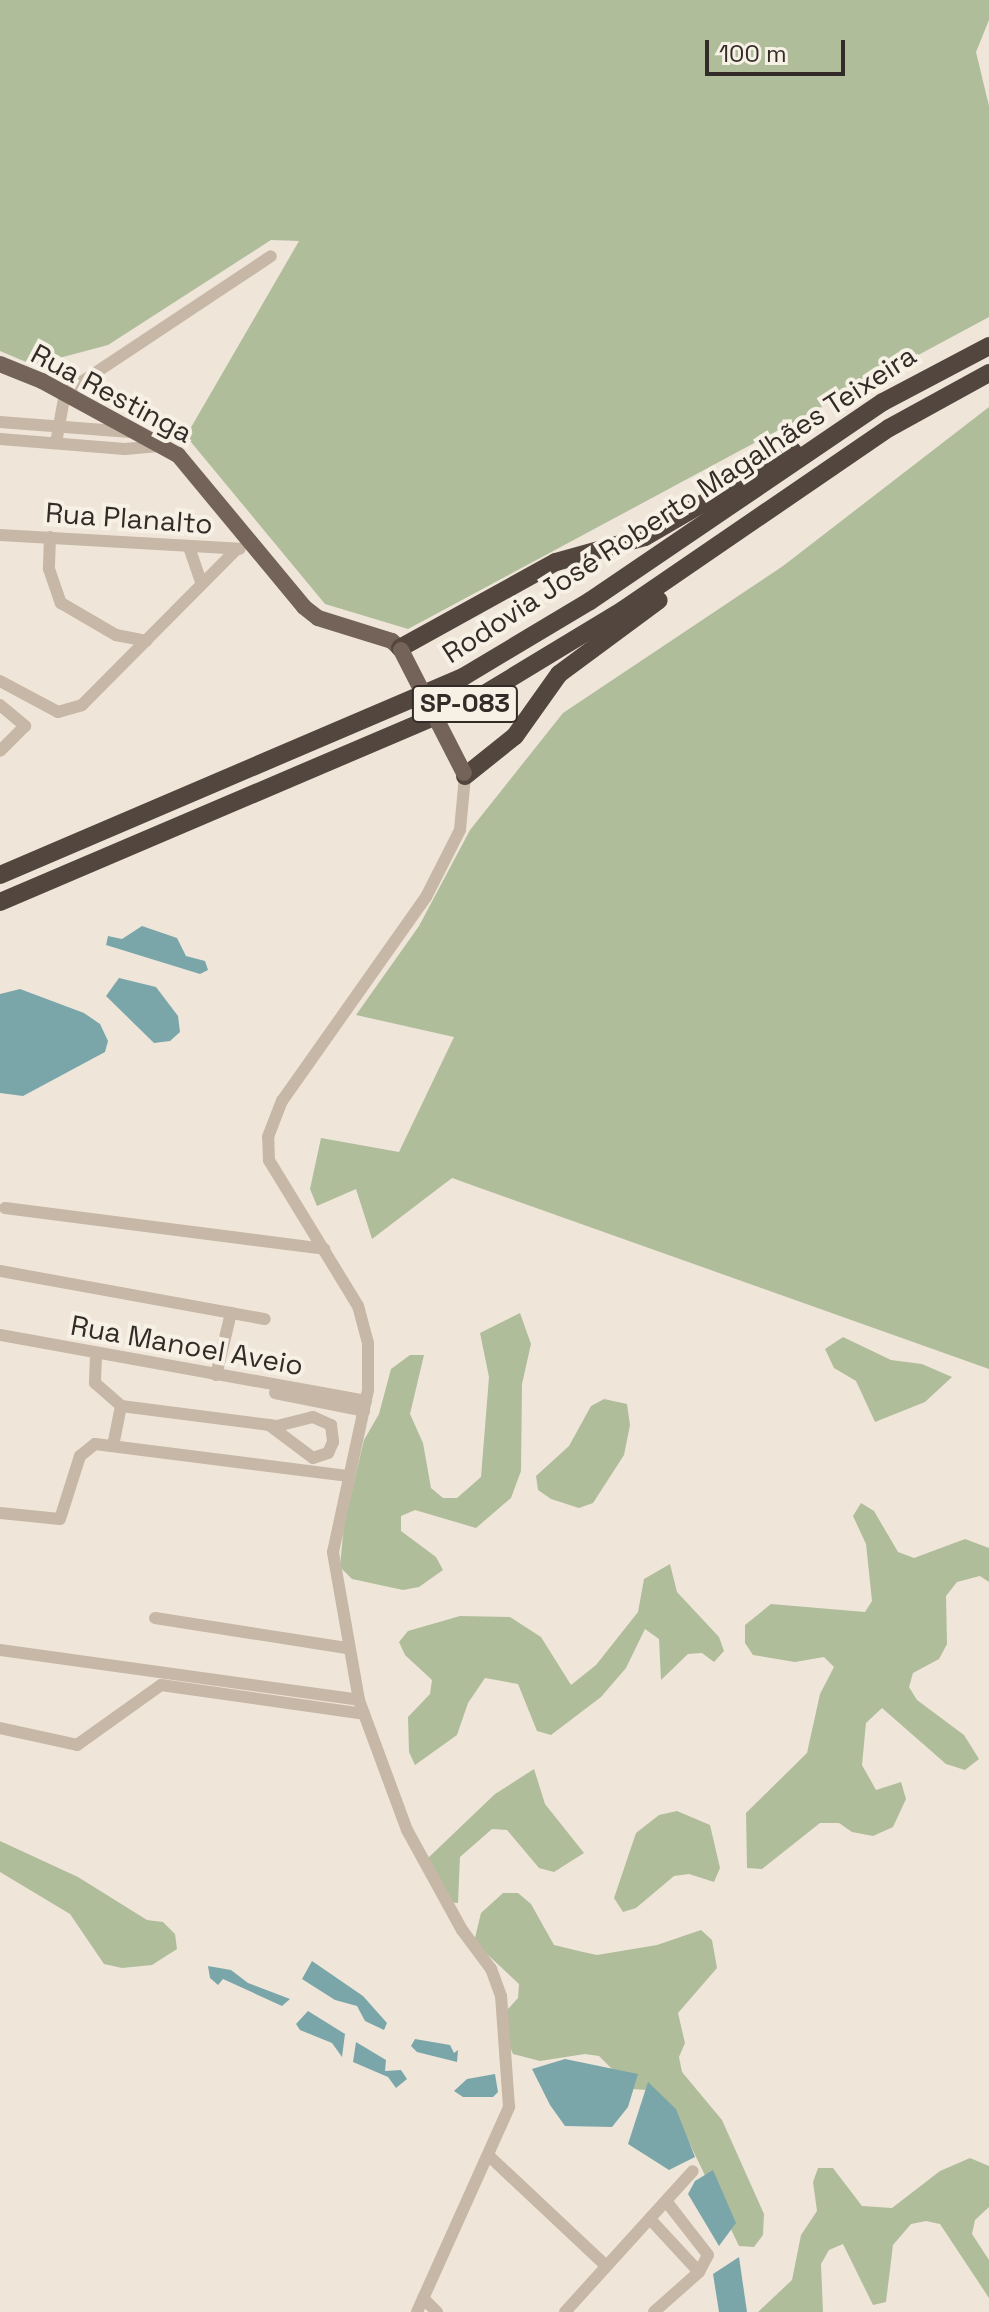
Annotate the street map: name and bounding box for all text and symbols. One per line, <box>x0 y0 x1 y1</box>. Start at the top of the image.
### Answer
scale bar <box>709 24 849 74</box>
text: 100 m <box>719 38 787 69</box>
street label: Rua Restinga <box>26 336 198 450</box>
street label: Rodovia José Roberto Magalhães Teixeira <box>436 338 922 670</box>
street label: Rua Planalto <box>44 495 214 541</box>
road number: SP-083 <box>411 682 519 726</box>
street label: Rua Manoel Aveio <box>68 1308 306 1382</box>

